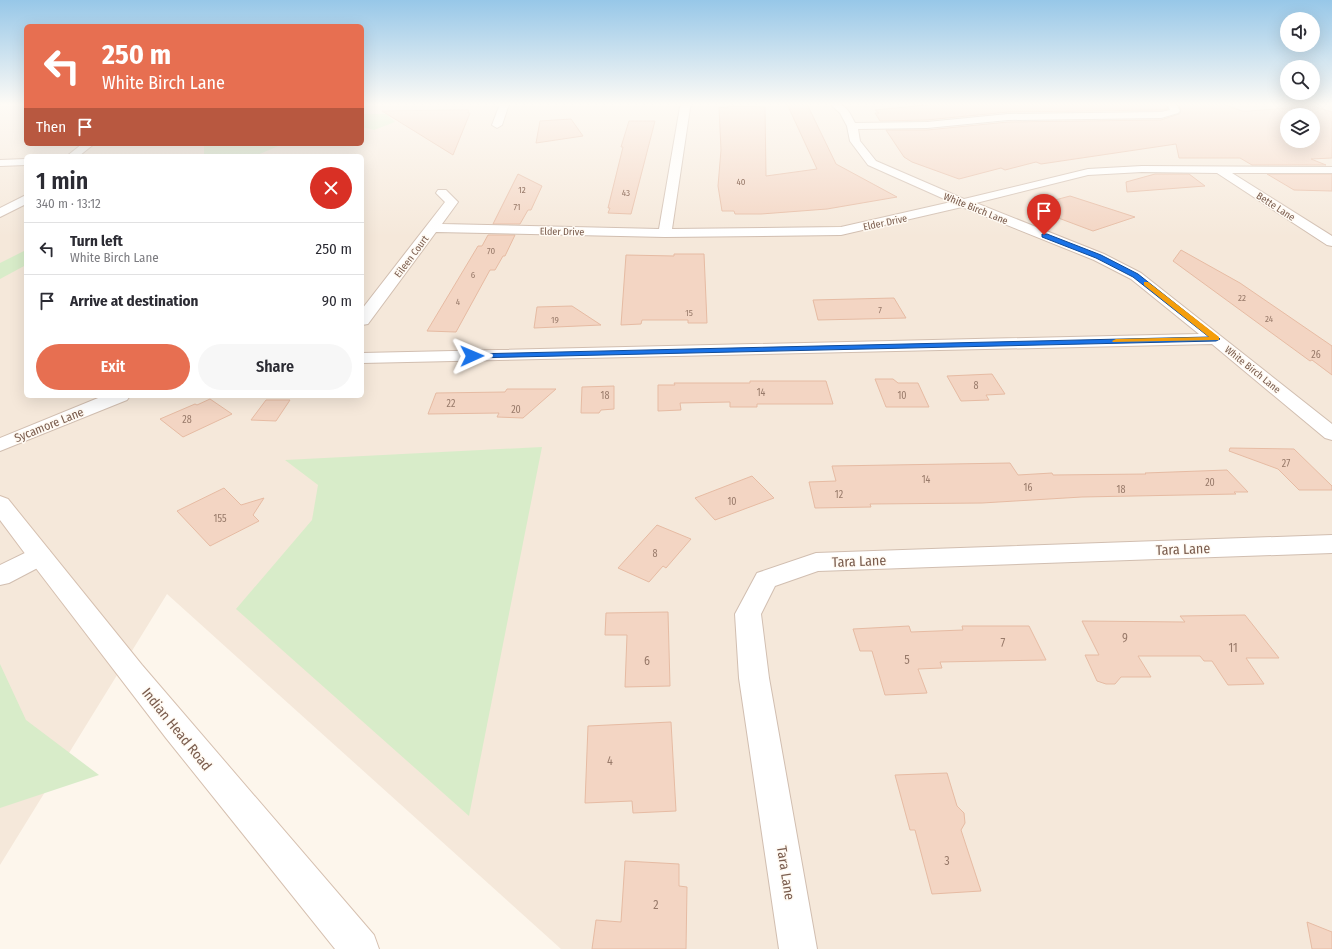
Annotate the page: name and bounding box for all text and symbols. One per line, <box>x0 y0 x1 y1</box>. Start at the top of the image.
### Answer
map controls <box>1280 12 1320 148</box>
button: sound <box>1280 12 1320 52</box>
text: 250 m <box>102 38 171 71</box>
icon: left <box>36 40 88 92</box>
button: search <box>1280 60 1320 100</box>
text: White Birch Lane <box>102 72 225 94</box>
button: layers <box>1280 108 1320 148</box>
icon: arrive <box>74 116 96 138</box>
text: Then <box>36 118 66 136</box>
text: 1 min <box>36 167 88 195</box>
button: close <box>310 167 352 209</box>
house number: 40 <box>736 177 746 187</box>
house number: 12 <box>518 185 526 195</box>
house number: 43 <box>622 188 630 198</box>
street label: Bette Lane <box>1254 190 1297 224</box>
street label: White Birch Lane <box>942 191 1010 227</box>
pin <box>1027 194 1061 235</box>
text: 340 m · 13:12 <box>36 196 101 211</box>
icon: arrive <box>1033 200 1055 222</box>
house number: 71 <box>513 202 521 212</box>
street label: Elder Drive <box>862 212 908 233</box>
street label: Elder Drive <box>540 226 584 238</box>
text: Turn left <box>70 232 123 250</box>
street label: Eileen Court <box>392 233 432 280</box>
icon: left <box>36 238 58 260</box>
text: 250 m <box>316 240 352 258</box>
house number: 70 <box>487 246 495 256</box>
text: White Birch Lane <box>70 250 159 265</box>
house number: 6 <box>471 270 476 280</box>
icon: arrive <box>36 290 58 312</box>
text: Arrive at destination <box>70 292 198 310</box>
text: 90 m <box>322 292 352 310</box>
house number: 22 <box>1238 293 1246 303</box>
house number: 4 <box>456 297 461 307</box>
house number: 7 <box>878 305 882 315</box>
house number: 15 <box>685 308 693 318</box>
house number: 24 <box>1265 314 1274 324</box>
house number: 19 <box>551 315 559 325</box>
position arrow <box>451 335 493 377</box>
button: Exit <box>36 344 190 390</box>
button: Share <box>198 344 352 390</box>
street label: White Birch Lane <box>1222 344 1283 396</box>
house number: 26 <box>1311 349 1321 361</box>
house number: 8 <box>974 380 979 392</box>
house number: 14 <box>757 387 766 399</box>
house number: 18 <box>601 390 609 402</box>
house number: 10 <box>897 390 907 402</box>
house number: 22 <box>447 398 456 410</box>
house number: 20 <box>511 404 521 416</box>
street label: Sycamore Lane <box>12 405 86 445</box>
house number: 28 <box>182 414 192 426</box>
house number: 27 <box>1282 458 1290 470</box>
house number: 14 <box>922 474 931 486</box>
house number: 20 <box>1205 477 1215 489</box>
house number: 16 <box>1024 482 1032 494</box>
house number: 18 <box>1117 484 1125 496</box>
house number: 12 <box>835 489 844 501</box>
house number: 10 <box>727 496 737 508</box>
house number: 155 <box>213 513 227 525</box>
street label: Tara Lane <box>1155 540 1211 559</box>
house number: 8 <box>653 548 658 560</box>
street label: Tara Lane <box>831 552 887 571</box>
house number: 9 <box>1122 631 1128 645</box>
house number: 7 <box>1001 636 1006 650</box>
house number: 11 <box>1228 641 1238 655</box>
house number: 5 <box>904 653 910 667</box>
house number: 6 <box>644 654 650 668</box>
street label: Indian Head Road <box>138 685 215 774</box>
house number: 4 <box>607 754 613 768</box>
street label: Tara Lane <box>773 845 798 901</box>
house number: 3 <box>944 854 950 868</box>
house number: 2 <box>653 898 659 912</box>

